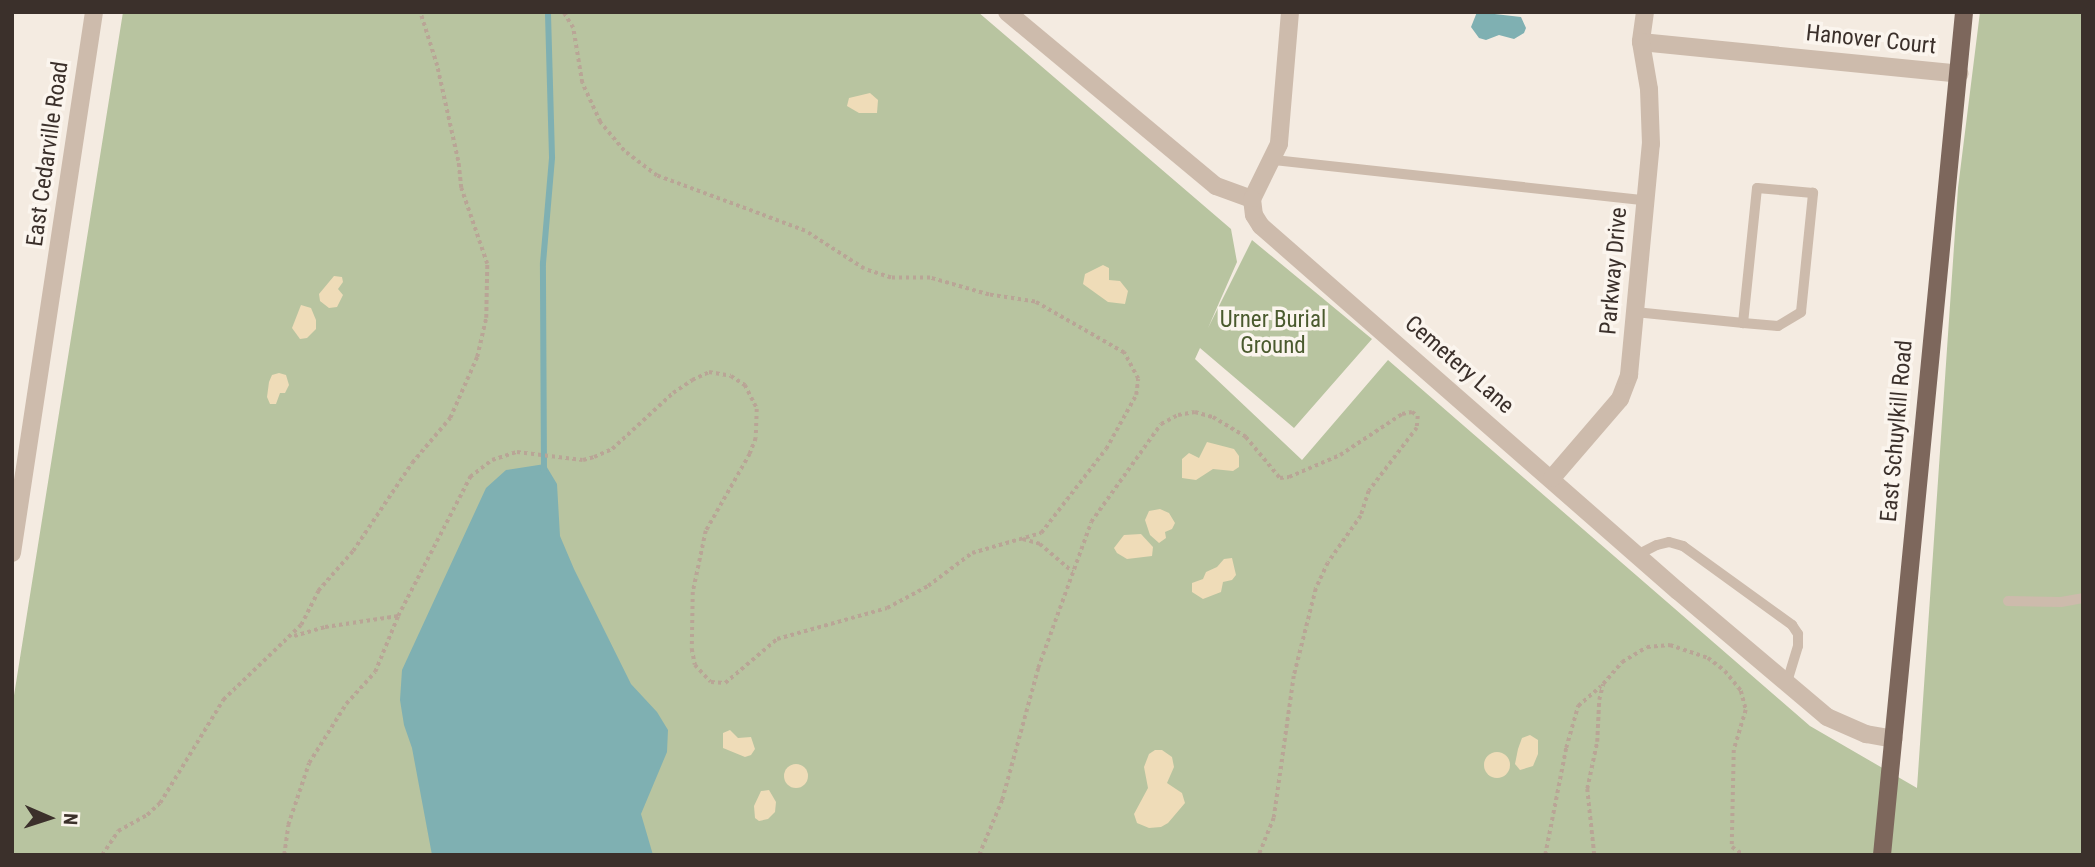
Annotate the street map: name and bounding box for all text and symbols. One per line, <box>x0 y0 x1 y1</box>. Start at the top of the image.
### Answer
street label: Hanover Court <box>1805 19 1937 61</box>
street label: East Cedarville Road <box>21 60 75 248</box>
street label: Parkway Drive <box>1595 206 1633 336</box>
park label: Urner Burial Ground <box>1220 306 1326 360</box>
street label: Cemetery Lane <box>1399 310 1519 420</box>
street label: East Schuylkill Road <box>1875 339 1919 523</box>
north arrow <box>14 783 84 853</box>
text: N <box>59 813 82 826</box>

